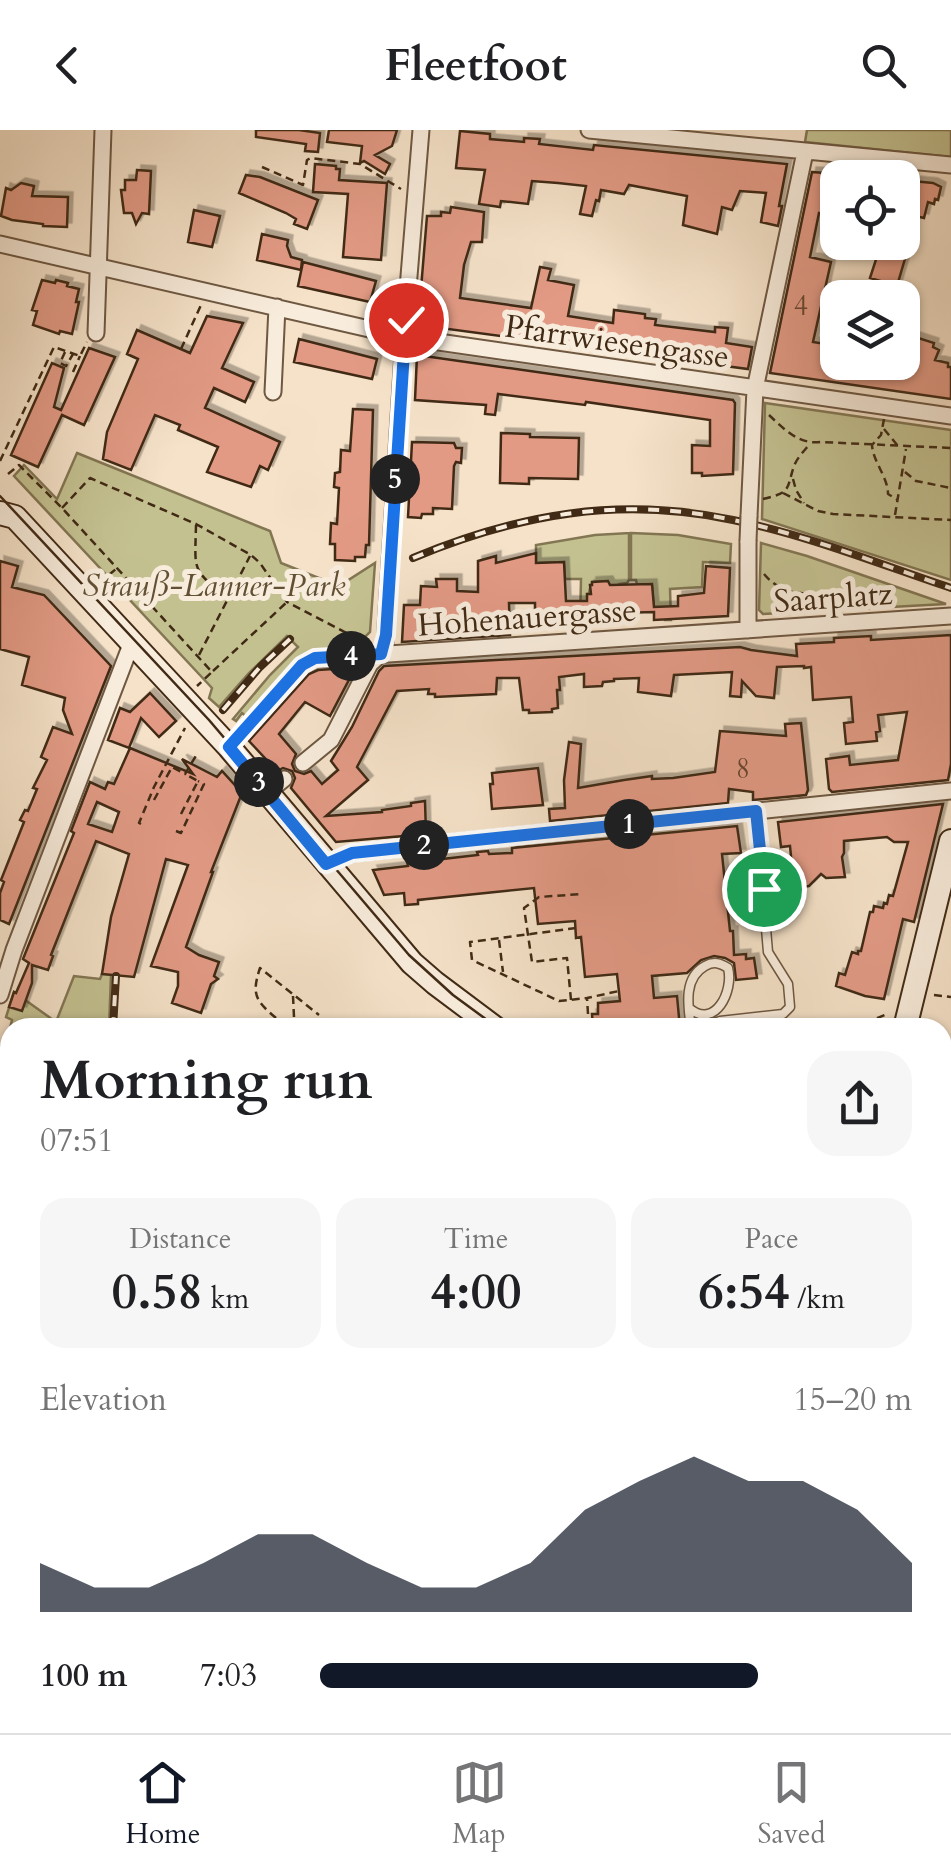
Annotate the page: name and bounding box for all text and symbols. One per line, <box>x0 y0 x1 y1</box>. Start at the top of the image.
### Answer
text: Fleetfoot <box>384 35 567 96</box>
icon: back <box>40 38 95 93</box>
icon: search <box>856 38 911 93</box>
map controls <box>820 160 920 380</box>
button: locate <box>820 160 920 260</box>
pin <box>364 278 449 363</box>
button: layers <box>820 280 920 380</box>
house number: 4 <box>794 287 808 325</box>
icon: check <box>379 293 434 348</box>
street label: Pfarrwiesengasse <box>502 304 732 380</box>
pin: 5 <box>370 454 420 504</box>
text: 5 <box>388 460 402 498</box>
park label: Strauß-Lanner-Park <box>82 564 346 608</box>
street label: Saarplatz <box>772 572 894 624</box>
street label: Hohenauergasse <box>416 588 638 648</box>
pin: 4 <box>326 631 376 681</box>
text: 4 <box>344 637 358 675</box>
house number: 8 <box>736 750 750 788</box>
pin: 3 <box>234 757 284 807</box>
text: 3 <box>252 763 266 801</box>
pin: 1 <box>604 799 654 849</box>
text: 1 <box>622 805 636 843</box>
pin: 2 <box>399 820 449 870</box>
text: 2 <box>417 826 431 864</box>
pin <box>722 847 807 932</box>
icon: arrive <box>737 862 792 917</box>
text: Morning run <box>40 1044 373 1118</box>
button: share <box>807 1051 912 1156</box>
text: 07:51 <box>40 1119 114 1163</box>
text: Distance <box>129 1220 232 1258</box>
text: Time <box>444 1220 508 1258</box>
text: Pace <box>745 1220 799 1258</box>
text: 0.58 <box>112 1258 203 1326</box>
text: 4:00 <box>430 1258 522 1326</box>
text: 6:54 <box>698 1258 790 1326</box>
text: km <box>203 1280 249 1318</box>
text: /km <box>790 1280 845 1318</box>
text: Elevation <box>40 1378 167 1422</box>
text: 15–20 m <box>793 1378 912 1422</box>
text: 100 m <box>40 1654 127 1698</box>
text: 7:03 <box>200 1654 257 1698</box>
tab: Home <box>126 1755 200 1853</box>
tab: Map <box>452 1755 507 1853</box>
tab: Saved <box>758 1755 825 1853</box>

